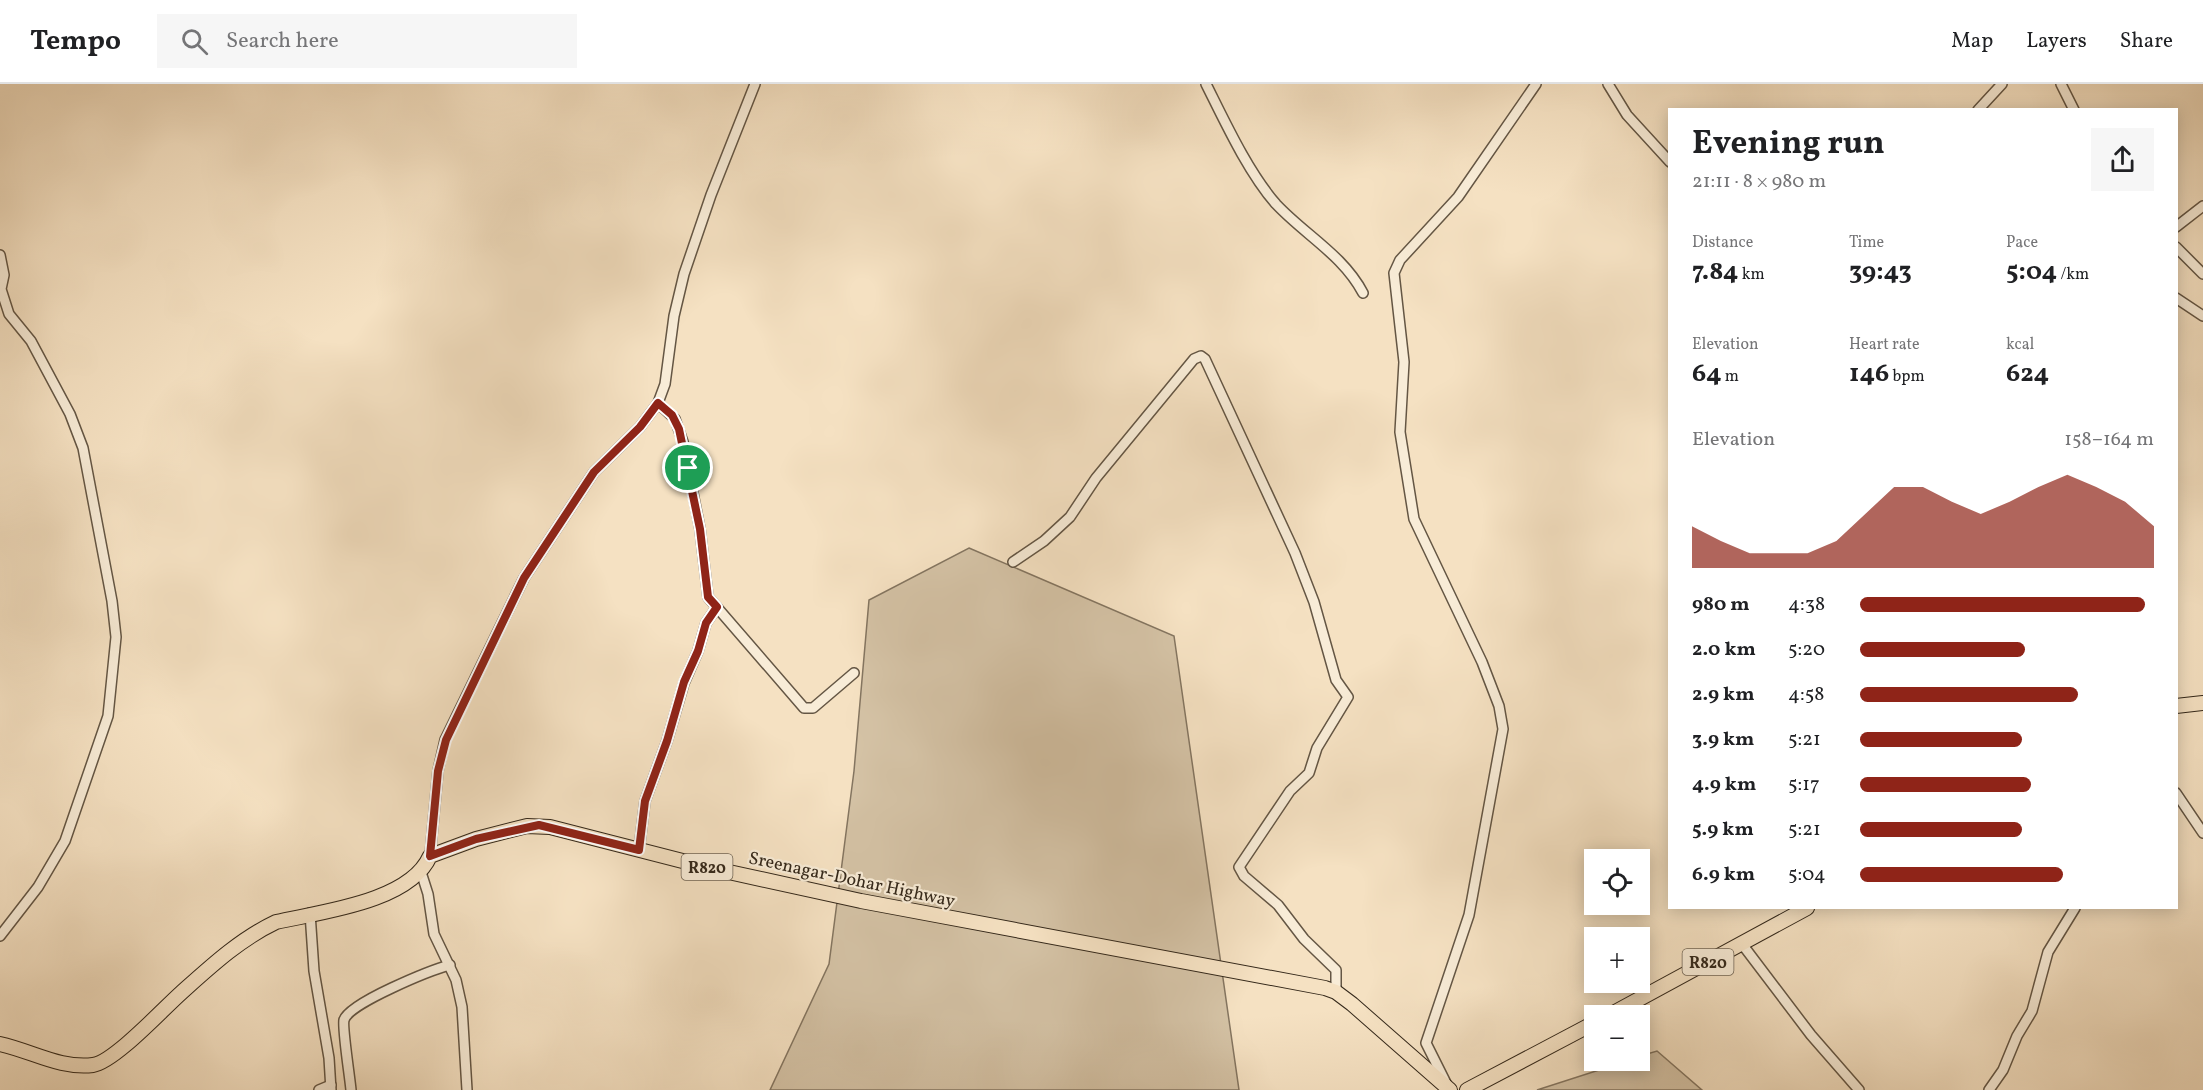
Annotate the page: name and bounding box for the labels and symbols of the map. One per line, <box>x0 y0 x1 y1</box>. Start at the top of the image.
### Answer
pin <box>662 442 713 493</box>
street label: Sreenagar-Dohar Highway <box>746 846 958 915</box>
road number: R820 <box>682 854 732 880</box>
road number: R820 <box>1682 949 1734 975</box>

